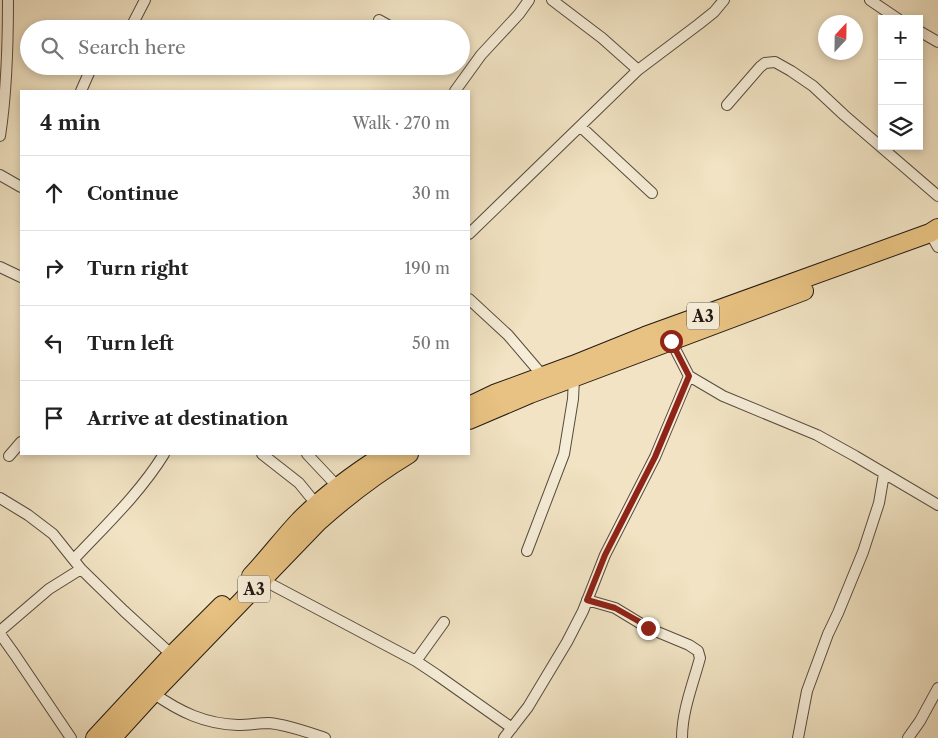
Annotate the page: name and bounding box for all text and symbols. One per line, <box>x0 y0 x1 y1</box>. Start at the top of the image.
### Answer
north arrow <box>818 15 863 60</box>
map controls <box>878 15 923 150</box>
button: + <box>878 15 923 60</box>
search box <box>20 20 470 75</box>
icon: search <box>38 34 66 62</box>
text: Search here <box>78 36 186 59</box>
button: − <box>878 60 923 105</box>
button: layers <box>878 105 923 150</box>
text: 4 min <box>40 110 101 135</box>
text: Walk · 270 m <box>352 113 450 133</box>
icon: ahead <box>40 179 68 207</box>
text: Continue <box>87 182 179 205</box>
text: 30 m <box>412 183 450 203</box>
icon: right <box>40 254 68 282</box>
text: Turn right <box>87 257 188 280</box>
text: 190 m <box>405 258 450 278</box>
road number: A3 <box>687 302 719 330</box>
icon: left <box>40 329 68 357</box>
route start <box>660 330 683 353</box>
text: Turn left <box>87 332 174 355</box>
text: 50 m <box>412 333 450 353</box>
icon: arrive <box>40 404 68 432</box>
text: Arrive at destination <box>87 407 288 430</box>
road number: A3 <box>238 576 270 602</box>
route end <box>637 617 660 640</box>

